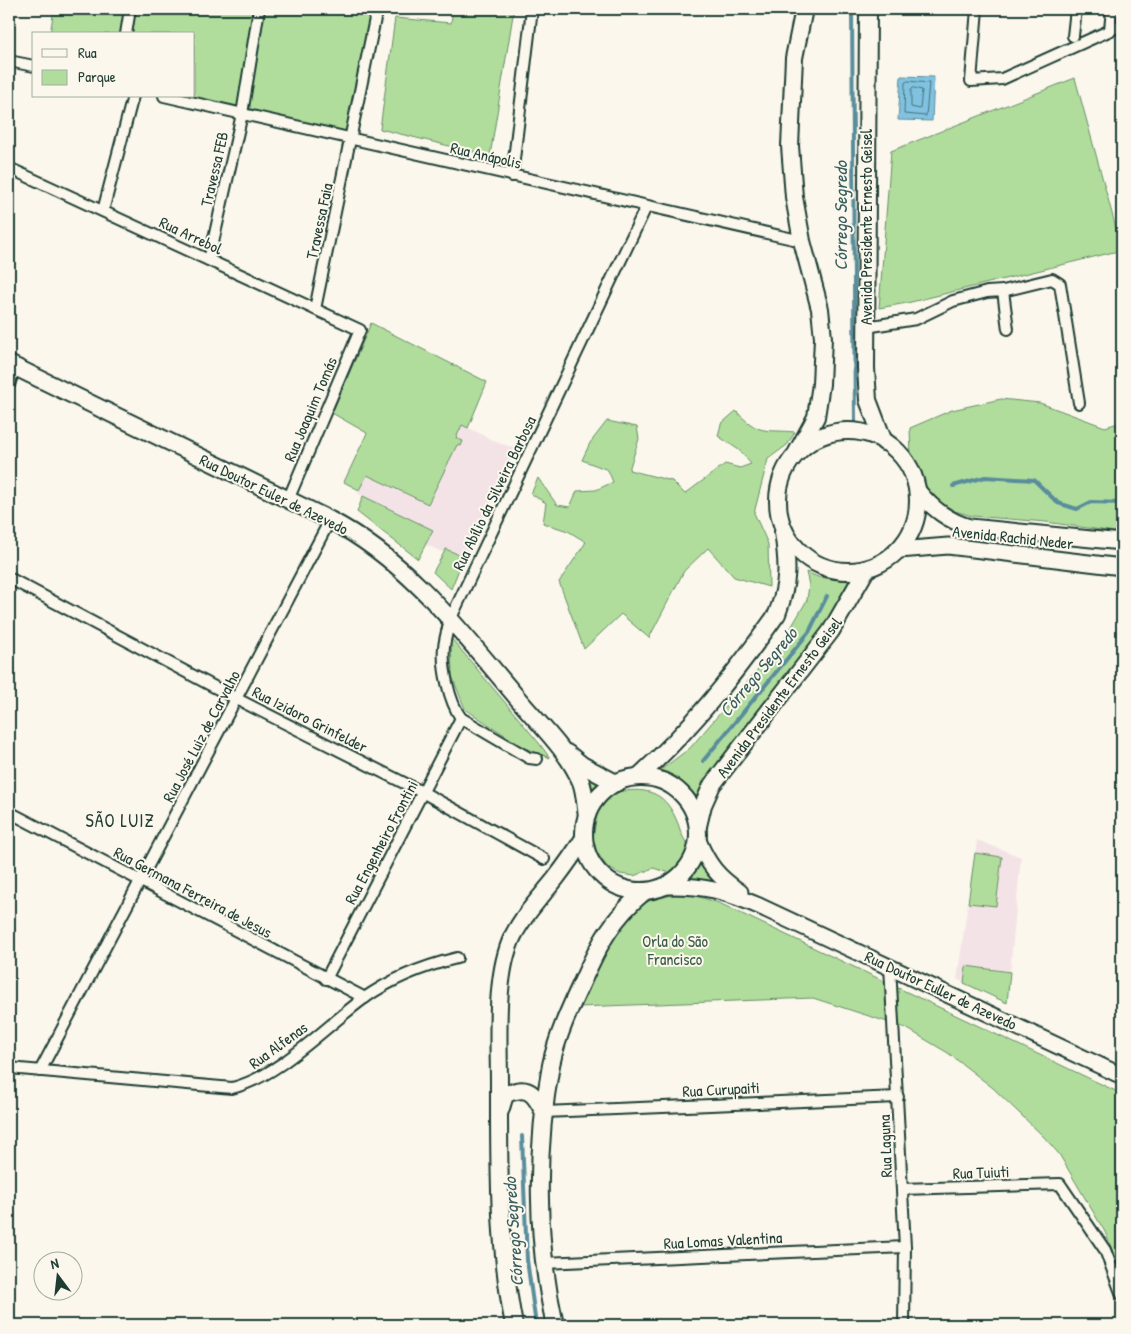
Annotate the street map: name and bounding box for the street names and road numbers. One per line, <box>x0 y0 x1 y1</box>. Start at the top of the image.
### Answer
street label: Avenida Presidente Ernesto Geisel <box>855 128 877 325</box>
street label: Travessa FEB <box>195 129 233 209</box>
street label: Rua Anápolis <box>448 136 524 174</box>
street label: Travessa Faia <box>300 181 338 261</box>
street label: Rua Arrebol <box>156 211 227 260</box>
street label: Rua Joaquim Tomás <box>278 353 342 465</box>
street label: Rua Abílio da Silveira Barbosa <box>447 412 541 574</box>
street label: Rua Doutor Euler de Azevedo <box>196 448 352 540</box>
street label: Avenida Rachid Neder <box>952 520 1074 554</box>
street label: Avenida Presidente Ernesto Geisel <box>711 612 847 782</box>
street label: Rua José Luiz de Carvalho <box>157 666 245 806</box>
street label: Rua Izidoro Grinfelder <box>249 680 371 758</box>
street label: Rua Engenheiro Frontini <box>339 776 423 908</box>
street label: Rua Germana Ferreira de Jesus <box>110 841 276 943</box>
street label: Rua Doutor Euller de Azevedo <box>861 945 1021 1035</box>
street label: Rua Alfenas <box>244 1016 312 1074</box>
street label: Rua Curupaiti <box>682 1076 760 1102</box>
street label: Rua Laguna <box>873 1114 897 1178</box>
street label: Rua Tuiuti <box>952 1160 1010 1184</box>
street label: Rua Lomas Valentina <box>663 1226 783 1254</box>

